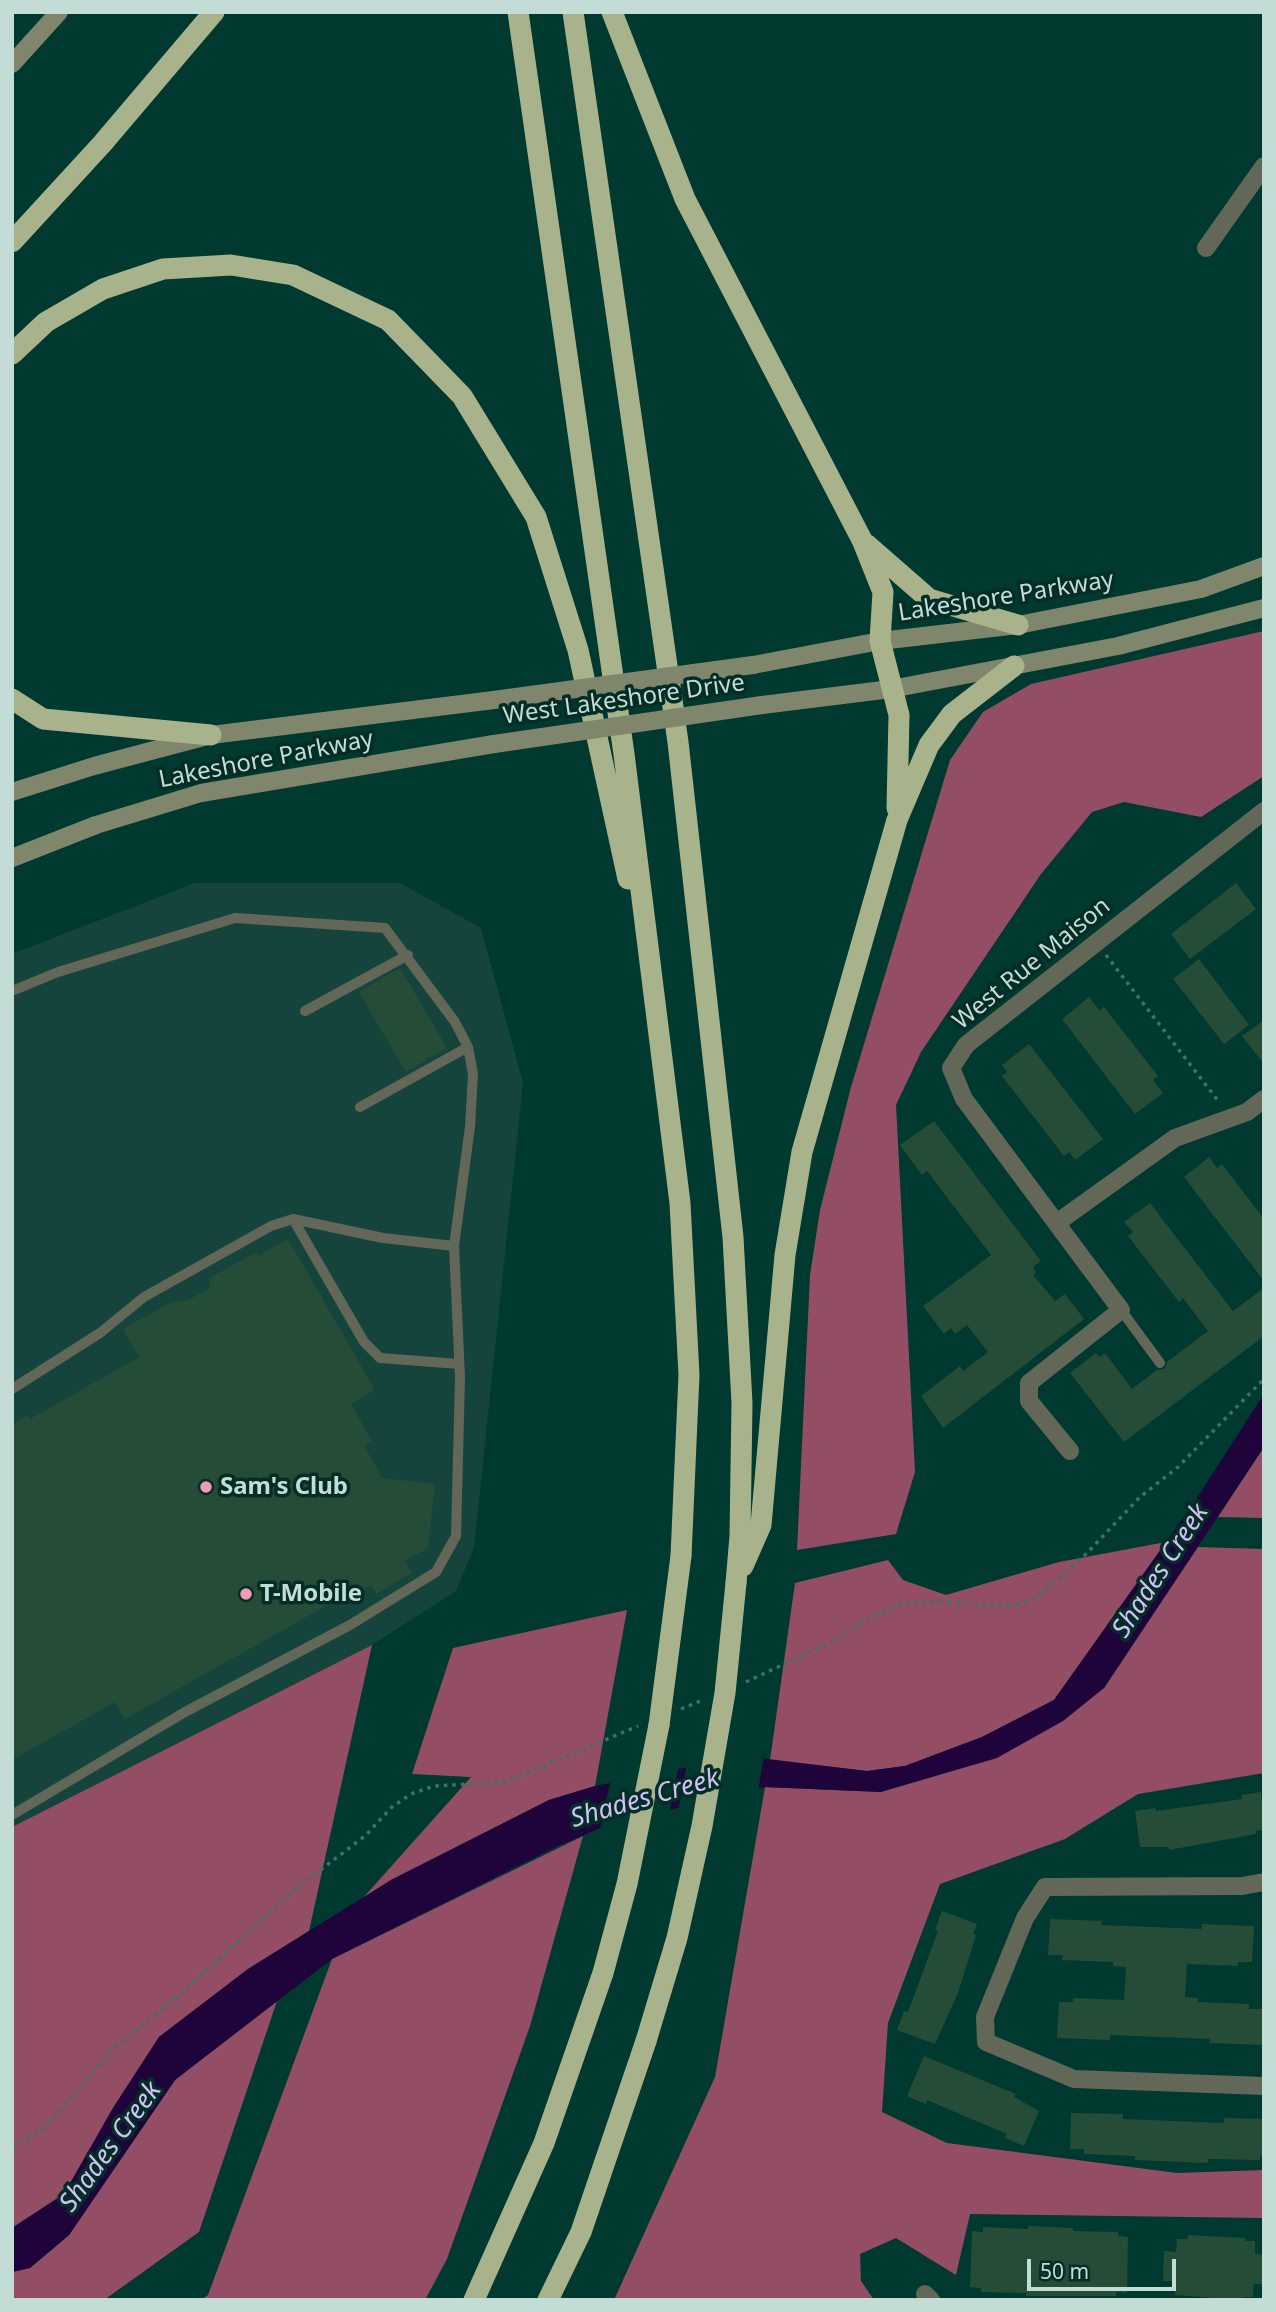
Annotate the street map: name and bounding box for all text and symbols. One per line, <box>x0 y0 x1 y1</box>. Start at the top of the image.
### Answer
street label: Lakeshore Parkway <box>896 566 1116 628</box>
street label: West Lakeshore Drive <box>501 669 747 731</box>
street label: Lakeshore Parkway <box>156 725 376 795</box>
street label: West Rue Maison <box>948 892 1116 1036</box>
place label: Sam's Club <box>220 1473 348 1501</box>
marker: Sam's Club <box>198 1479 214 1495</box>
water label: Shades Creek <box>1106 1498 1216 1644</box>
place label: T-Mobile <box>260 1580 362 1608</box>
marker: T-Mobile <box>238 1586 254 1602</box>
water label: Shades Creek <box>567 1763 723 1835</box>
water label: Shades Creek <box>53 2076 169 2218</box>
scale bar <box>1031 2246 1180 2290</box>
text: 50 m <box>1040 2257 1089 2285</box>

